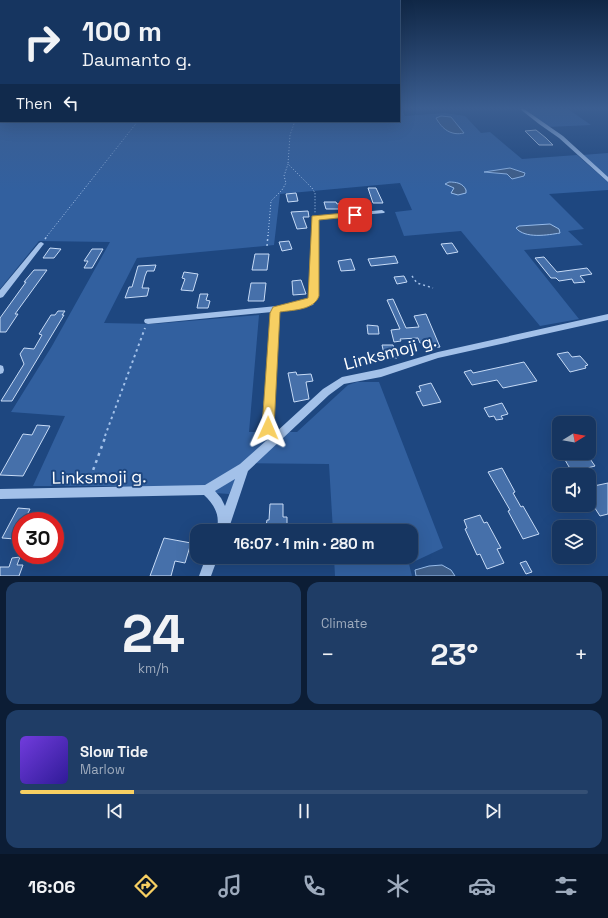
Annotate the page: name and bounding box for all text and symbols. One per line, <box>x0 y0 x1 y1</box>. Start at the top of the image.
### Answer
text: 100 m <box>82 13 162 49</box>
icon: right <box>16 16 68 68</box>
text: Daumanto g. <box>82 48 192 71</box>
icon: left <box>60 92 82 114</box>
text: Then <box>16 94 52 113</box>
pin <box>338 198 372 232</box>
icon: arrive <box>344 204 366 226</box>
street label: Linksmoji g. <box>341 329 439 375</box>
position arrow <box>247 407 289 449</box>
north arrow <box>552 416 596 460</box>
map controls <box>552 416 596 564</box>
street label: Linksmoji g. <box>51 465 147 489</box>
button: sound <box>552 468 596 512</box>
speed limit sign: 30 <box>12 512 64 564</box>
button: layers <box>552 520 596 564</box>
text: 16:07 · 1 min · 280 m <box>234 534 374 553</box>
text: 24 <box>122 601 185 667</box>
text: Climate <box>321 615 367 632</box>
text: 23° <box>431 635 478 674</box>
text: − <box>321 640 335 668</box>
text: + <box>574 640 588 668</box>
text: km/h <box>138 660 169 677</box>
text: Slow Tide <box>80 742 148 761</box>
text: Marlow <box>80 761 125 778</box>
icon: previous <box>104 800 126 822</box>
icon: pause <box>293 800 315 822</box>
icon: next <box>482 800 504 822</box>
icon: directions <box>132 872 160 900</box>
icon: music <box>216 872 244 900</box>
icon: phone <box>300 872 328 900</box>
icon: climate <box>384 872 412 900</box>
icon: car <box>468 872 496 900</box>
icon: filters <box>552 872 580 900</box>
text: 16:06 <box>28 875 75 898</box>

